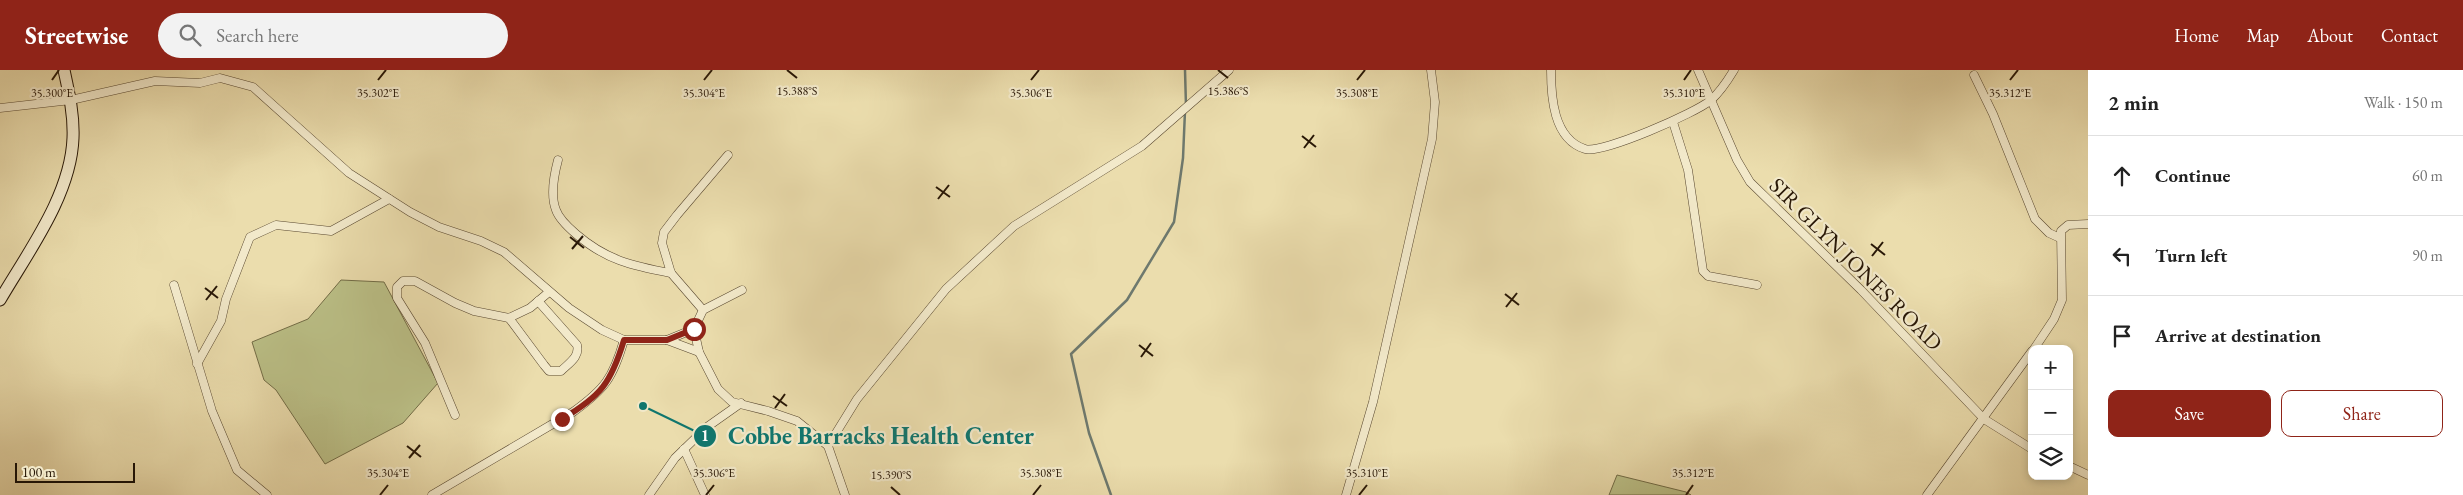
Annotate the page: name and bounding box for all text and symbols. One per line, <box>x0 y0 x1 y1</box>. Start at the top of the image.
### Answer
search box <box>158 13 508 58</box>
text: Streetwise <box>25 20 128 51</box>
icon: search <box>176 21 204 49</box>
text: Search here <box>216 23 299 48</box>
text: Home <box>2174 24 2219 47</box>
text: Map <box>2247 24 2279 47</box>
text: About <box>2307 24 2353 47</box>
text: Contact <box>2381 24 2438 47</box>
text: 15.388°S <box>777 83 818 99</box>
text: 15.386°S <box>1208 83 1249 99</box>
text: 35.300°E <box>31 85 73 101</box>
text: 35.302°E <box>357 85 399 101</box>
text: 35.304°E <box>683 85 725 101</box>
text: 35.306°E <box>1010 85 1052 101</box>
text: 35.308°E <box>1336 85 1378 101</box>
text: 35.310°E <box>1663 85 1705 101</box>
text: 35.312°E <box>1989 85 2031 101</box>
text: 2 min <box>2108 89 2159 116</box>
text: Walk · 150 m <box>2364 92 2443 113</box>
icon: ahead <box>2108 162 2136 190</box>
text: Continue <box>2155 163 2230 188</box>
text: 60 m <box>2412 165 2443 186</box>
street label: SIR GLYN JONES ROAD <box>1763 171 1949 357</box>
icon: left <box>2108 242 2136 270</box>
text: Turn left <box>2155 243 2227 268</box>
text: 90 m <box>2412 245 2443 266</box>
route start <box>683 318 706 341</box>
icon: arrive <box>2108 322 2136 350</box>
text: Arrive at destination <box>2155 323 2321 348</box>
map controls <box>2028 345 2073 480</box>
button: + <box>2028 345 2073 390</box>
button: − <box>2028 390 2073 435</box>
button: Save <box>2108 390 2271 437</box>
button: Share <box>2281 390 2443 437</box>
route end <box>551 408 574 431</box>
callout: Cobbe Barracks Health Center <box>693 416 1044 455</box>
text: Cobbe Barracks Health Center <box>728 420 1034 451</box>
text: 1 <box>701 426 709 445</box>
button: layers <box>2028 435 2073 480</box>
scale bar <box>15 460 135 483</box>
text: 100 m <box>22 463 56 481</box>
text: 35.304°E <box>367 465 409 481</box>
text: 35.306°E <box>693 465 735 481</box>
text: 35.308°E <box>1020 465 1062 481</box>
text: 35.310°E <box>1346 465 1388 481</box>
text: 35.312°E <box>1672 465 1714 481</box>
text: 15.390°S <box>871 467 912 483</box>

